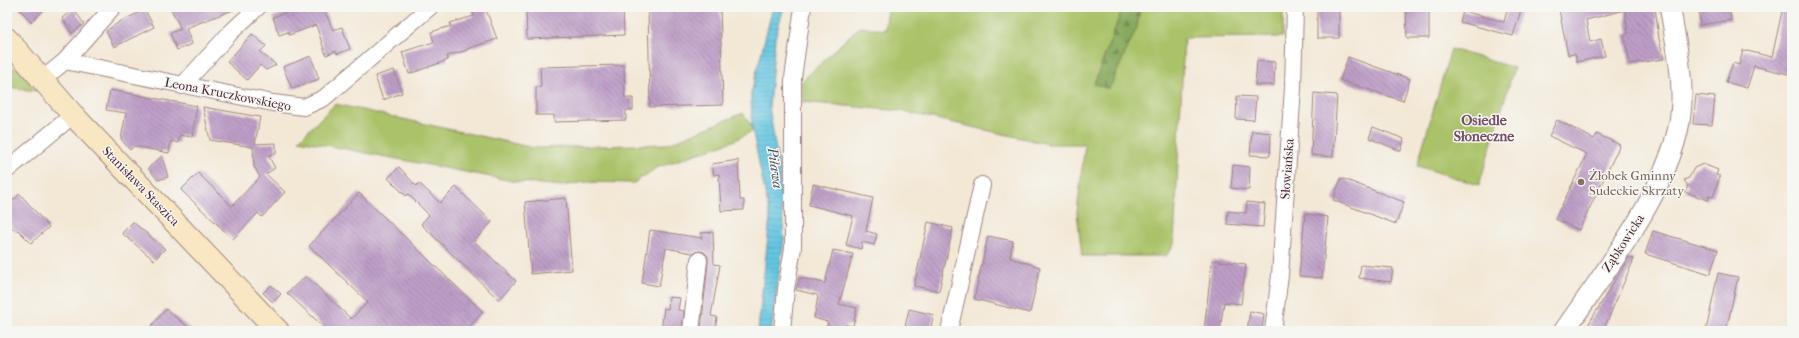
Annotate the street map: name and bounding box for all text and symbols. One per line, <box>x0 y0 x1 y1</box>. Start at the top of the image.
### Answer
street label: Leona Kruczkowskiego <box>163 74 293 114</box>
district label: Osiedle Słoneczne <box>1454 112 1514 145</box>
street label: Słowiańska <box>1277 137 1297 200</box>
street label: Stanisława Staszica <box>99 143 183 230</box>
water label: Piława <box>764 145 786 190</box>
place label: Żłobek Gminny Sudeckie Skrzaty <box>1589 168 1685 198</box>
marker: Żłobek Gminny Sudeckie Skrzaty <box>1576 177 1586 187</box>
street label: Ząbkowicka <box>1599 210 1648 275</box>

